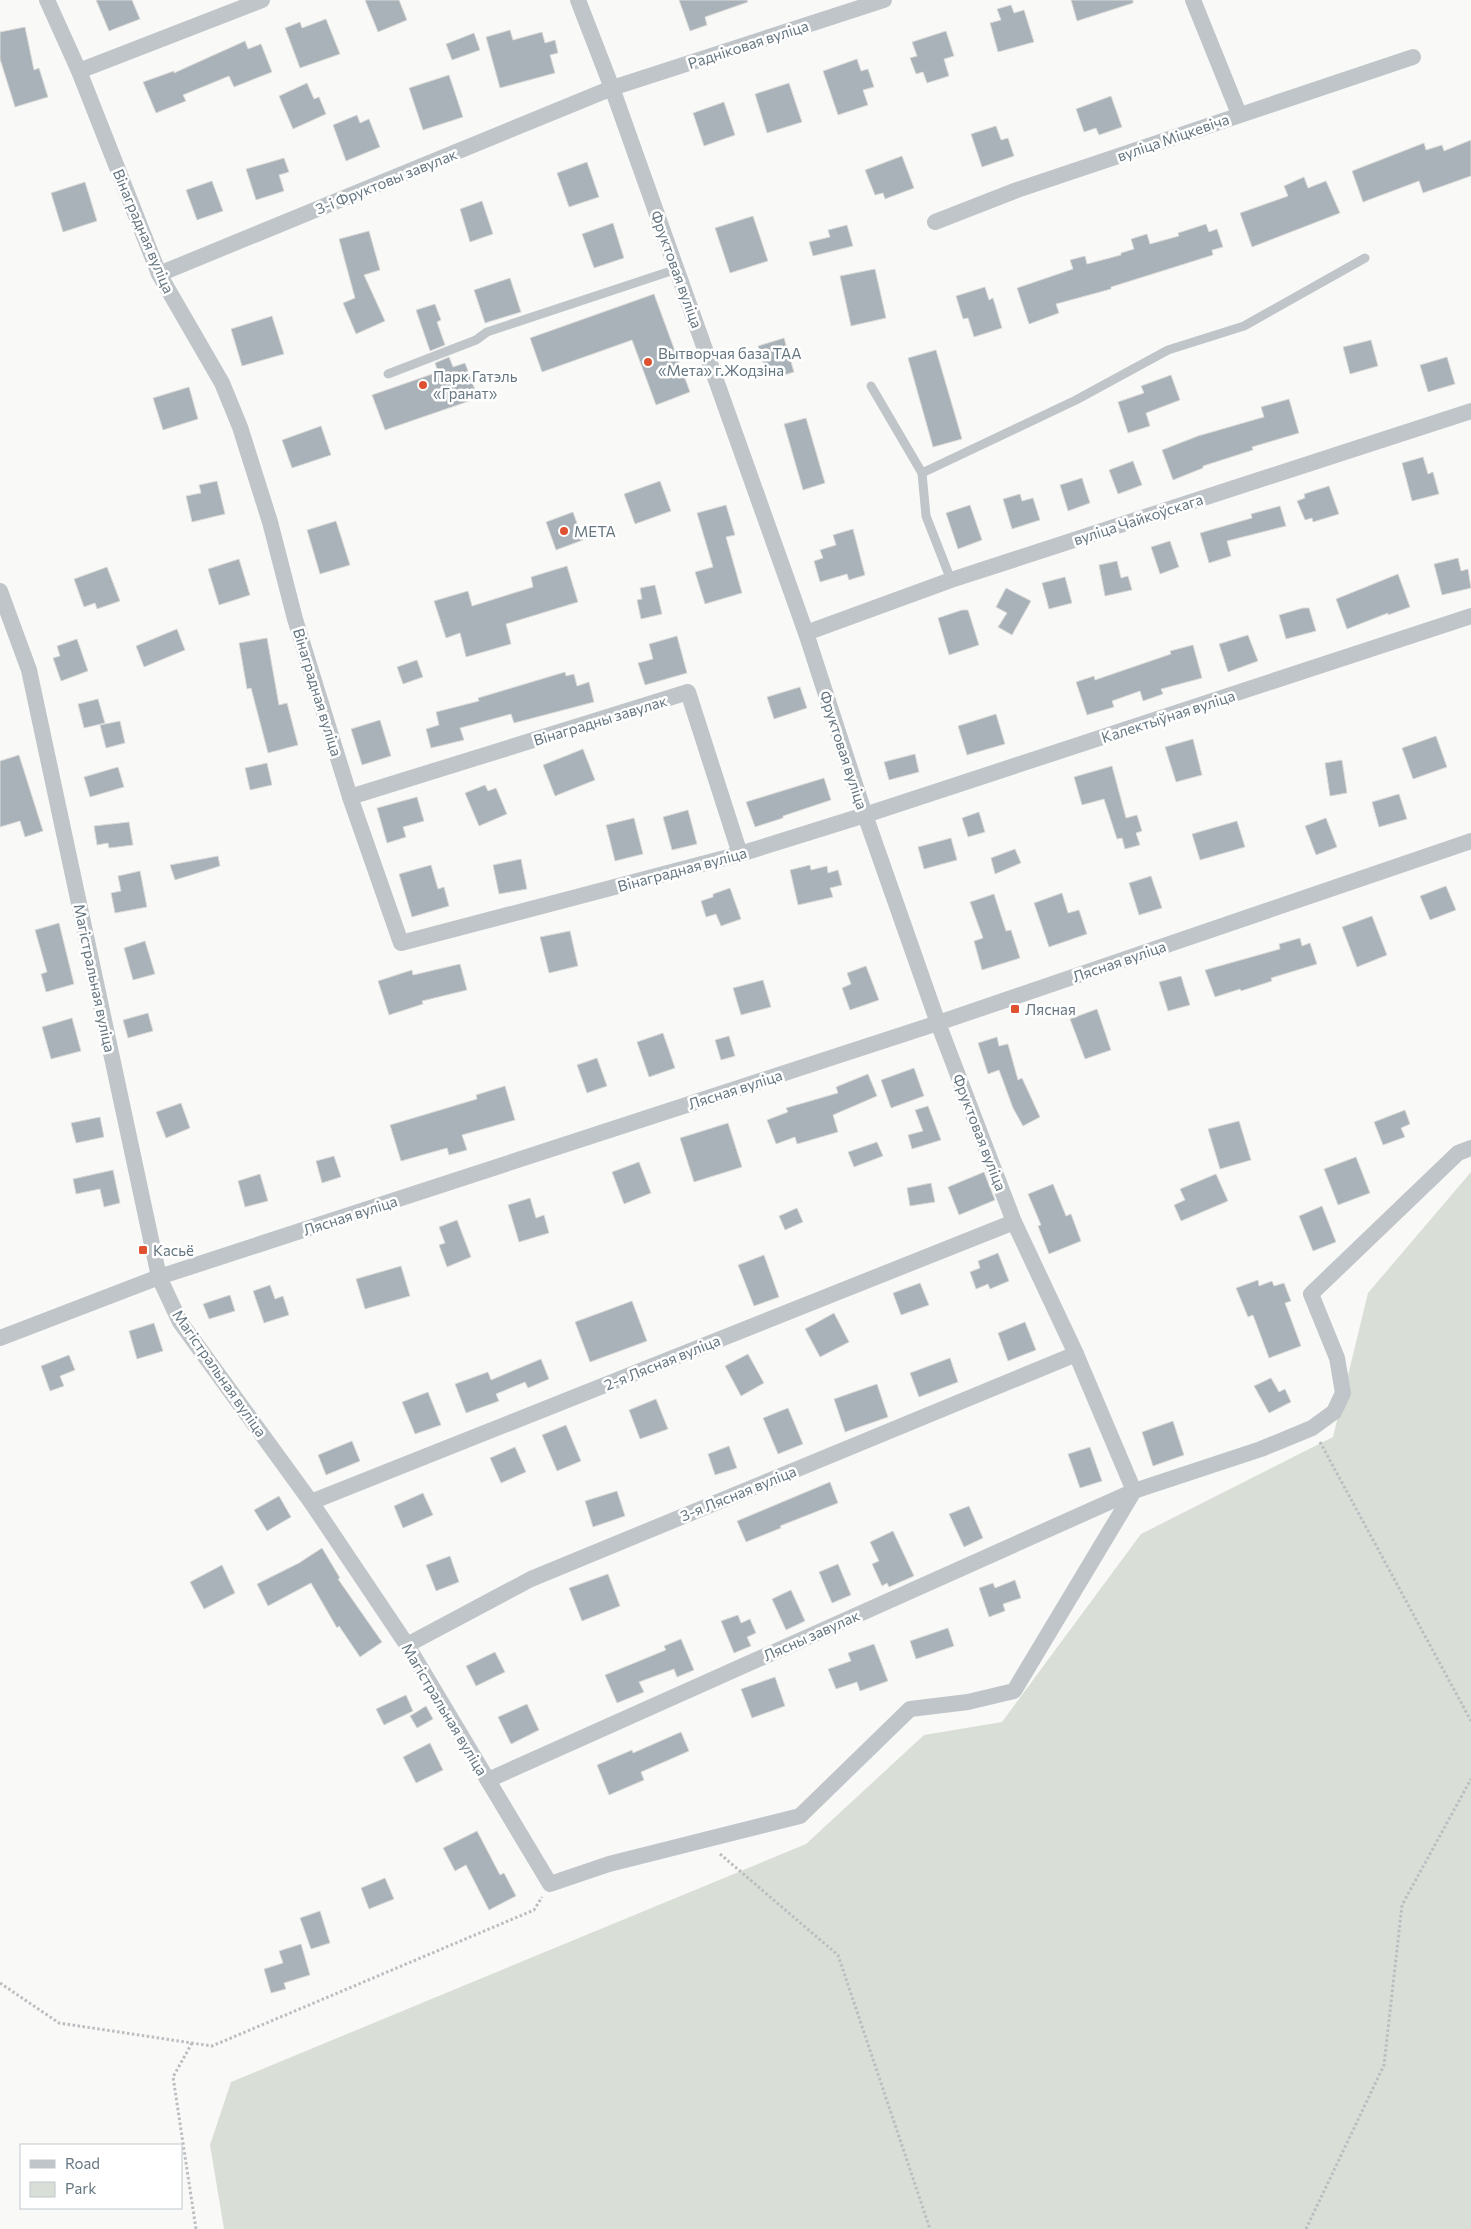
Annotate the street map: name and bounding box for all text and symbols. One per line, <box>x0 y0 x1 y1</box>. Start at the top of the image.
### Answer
street label: Радніковая вуліца <box>685 16 811 72</box>
street label: вуліца Міцкевіча <box>1115 109 1231 165</box>
street label: 3-і Фруктовы завулак <box>313 144 459 218</box>
street label: Вінаградная вуліца <box>110 166 178 296</box>
street label: Фруктовая вуліца <box>647 208 707 330</box>
place label: Вытворчая база ТАА «Мета» г.Жодзіна <box>658 344 802 379</box>
marker: Вытворчая база ТАА «Мета» г.Жодзіна <box>642 356 654 368</box>
place label: Парк Гатэль «Гранат» <box>433 367 518 402</box>
marker: Парк Гатэль «Гранат» <box>417 379 429 391</box>
street label: вуліца Чайкоўскага <box>1071 490 1205 548</box>
place label: МЕТА <box>574 522 616 540</box>
marker: МЕТА <box>558 525 570 537</box>
street label: Вінаградная вуліца <box>290 626 346 758</box>
street label: Калектыўная вуліца <box>1099 686 1237 746</box>
street label: Фруктовая вуліца <box>816 688 872 812</box>
street label: Вінаградны завулак <box>531 691 669 749</box>
street label: Вінаградная вуліца <box>615 843 749 895</box>
street label: Магістральная вуліца <box>70 902 120 1054</box>
street label: Лясная вуліца <box>1070 937 1168 985</box>
place label: Лясная <box>1025 1000 1076 1018</box>
marker: Лясная <box>1009 1003 1021 1015</box>
street label: Лясная вуліца <box>686 1065 784 1113</box>
street label: Фруктовая вуліца <box>949 1071 1011 1193</box>
street label: Лясная вуліца <box>301 1191 399 1239</box>
place label: Касьё <box>153 1241 194 1259</box>
marker: Касьё <box>137 1244 149 1256</box>
street label: Магістральная вуліца <box>169 1306 271 1440</box>
street label: 2-я Лясная вуліца <box>601 1331 723 1393</box>
street label: 3-я Лясная вуліца <box>677 1462 799 1524</box>
street label: Лясны завулак <box>760 1606 862 1664</box>
street label: Магістральная вуліца <box>398 1640 492 1778</box>
legend <box>20 2144 182 2209</box>
text: Road <box>65 2154 100 2172</box>
text: Park <box>65 2179 96 2197</box>

